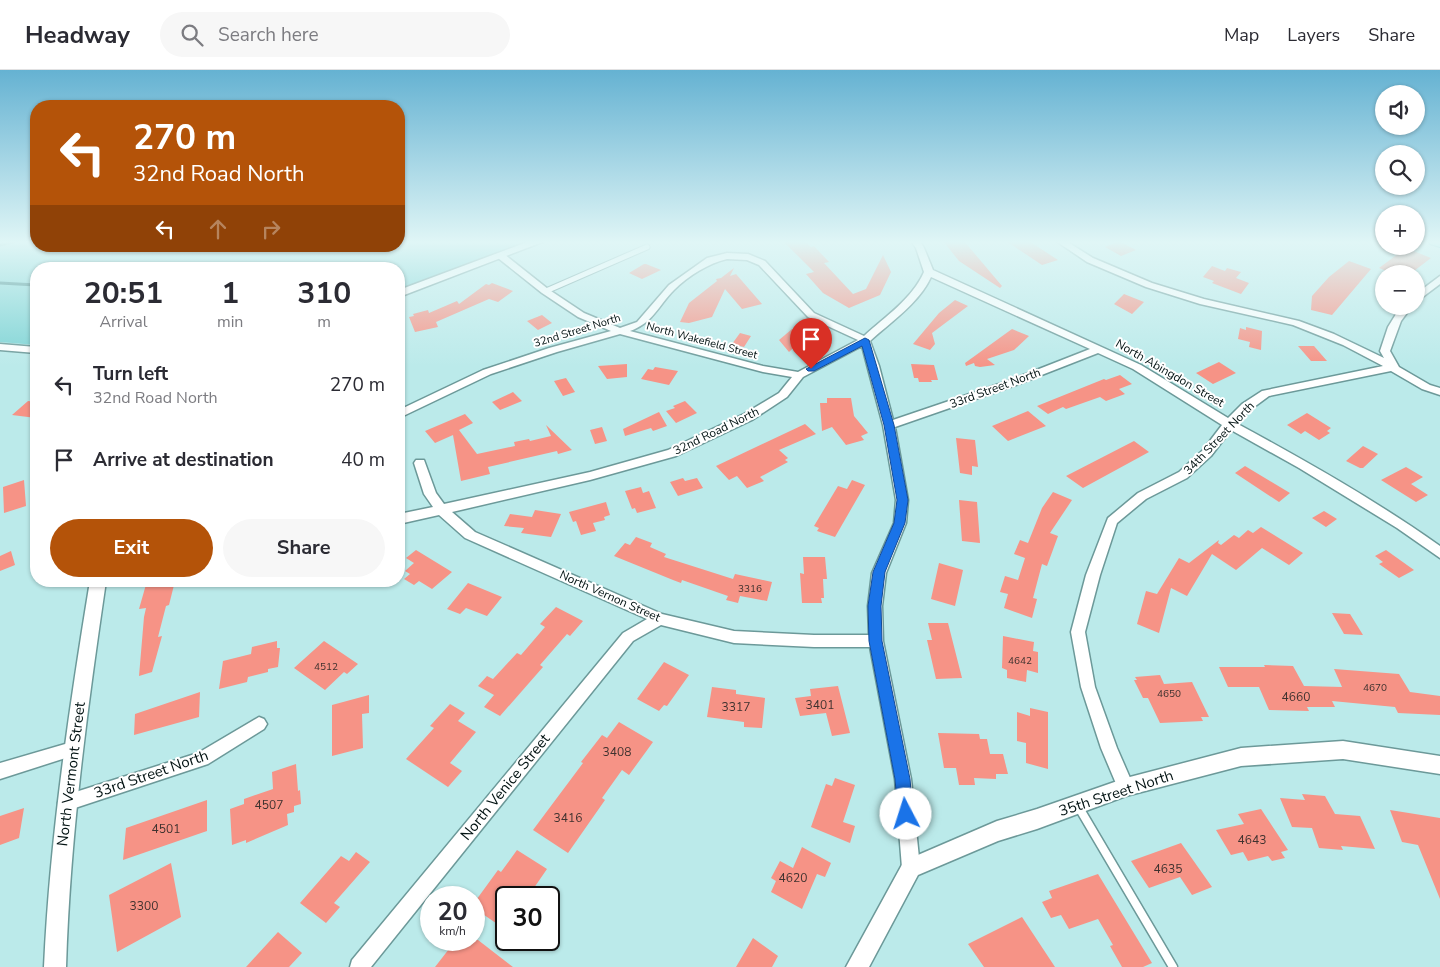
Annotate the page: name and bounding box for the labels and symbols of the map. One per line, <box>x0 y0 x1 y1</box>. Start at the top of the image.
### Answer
street label: 32nd Street North <box>532 310 622 351</box>
street label: North Wakefield Street <box>645 318 759 363</box>
pin <box>790 318 832 369</box>
street label: North Abingdon Street <box>1113 335 1228 411</box>
street label: 33rd Street North <box>947 364 1043 412</box>
street label: 34th Street North <box>1180 398 1258 478</box>
street label: 32nd Road North <box>670 403 762 459</box>
street label: North Vernon Street <box>557 567 664 626</box>
house number: 3316 <box>738 582 762 596</box>
house number: 4642 <box>1008 654 1032 668</box>
house number: 4512 <box>314 660 338 674</box>
house number: 4670 <box>1363 681 1387 695</box>
house number: 4650 <box>1157 687 1181 701</box>
house number: 4660 <box>1282 689 1310 705</box>
house number: 3401 <box>806 697 834 713</box>
house number: 3317 <box>722 699 750 715</box>
street label: North Vermont Street <box>52 700 90 847</box>
street label: North Venice Street <box>456 729 555 845</box>
house number: 3408 <box>603 744 631 760</box>
street label: 33rd Street North <box>91 745 211 803</box>
street label: 35th Street North <box>1056 765 1176 821</box>
position arrow <box>879 787 931 839</box>
house number: 4507 <box>255 797 283 813</box>
house number: 3416 <box>554 810 582 826</box>
house number: 4501 <box>152 821 180 837</box>
house number: 4643 <box>1238 832 1266 848</box>
house number: 4635 <box>1154 861 1182 877</box>
house number: 4620 <box>779 870 807 886</box>
speed limit sign: 30 <box>495 886 560 951</box>
house number: 3300 <box>130 898 158 914</box>

